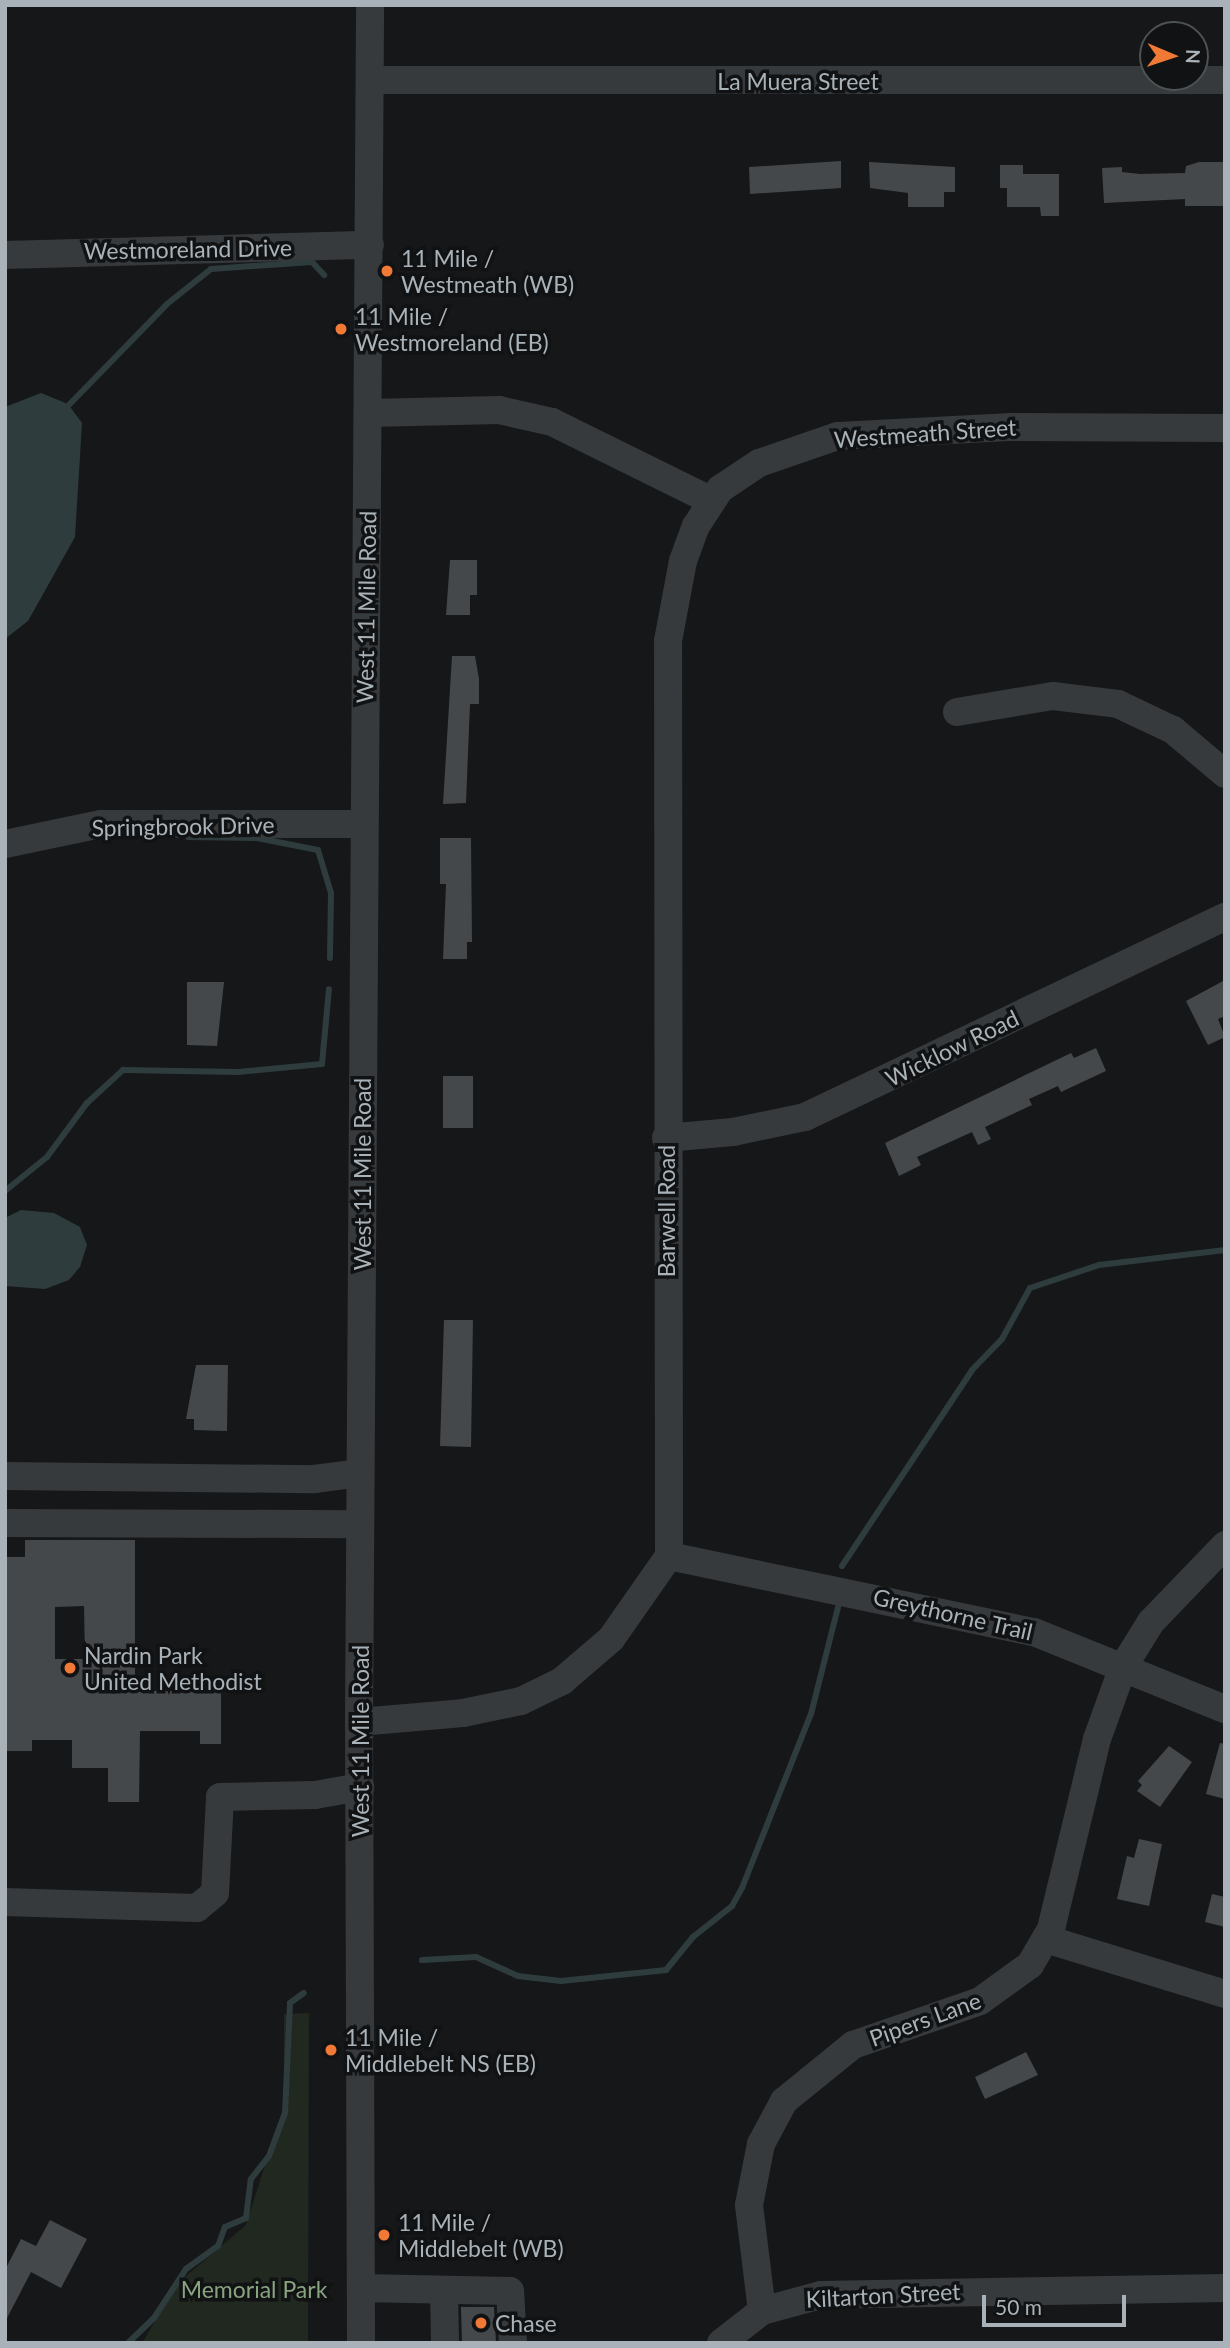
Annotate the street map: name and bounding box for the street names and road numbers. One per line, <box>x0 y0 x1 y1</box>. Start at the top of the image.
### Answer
street label: La Muera Street <box>717 67 879 95</box>
street label: Westmoreland Drive <box>84 233 292 265</box>
street label: Westmeath Street <box>833 413 1017 453</box>
street label: West 11 Mile Road <box>351 511 381 703</box>
street label: Springbrook Drive <box>91 811 275 841</box>
street label: Wicklow Road <box>881 1004 1023 1092</box>
street label: West 11 Mile Road <box>348 1078 376 1270</box>
street label: Barwell Road <box>652 1145 680 1277</box>
street label: Greythorne Trail <box>870 1582 1036 1646</box>
street label: West 11 Mile Road <box>346 1645 374 1837</box>
street label: Pipers Lane <box>865 1986 985 2052</box>
street label: Kiltarton Street <box>805 2277 961 2313</box>

